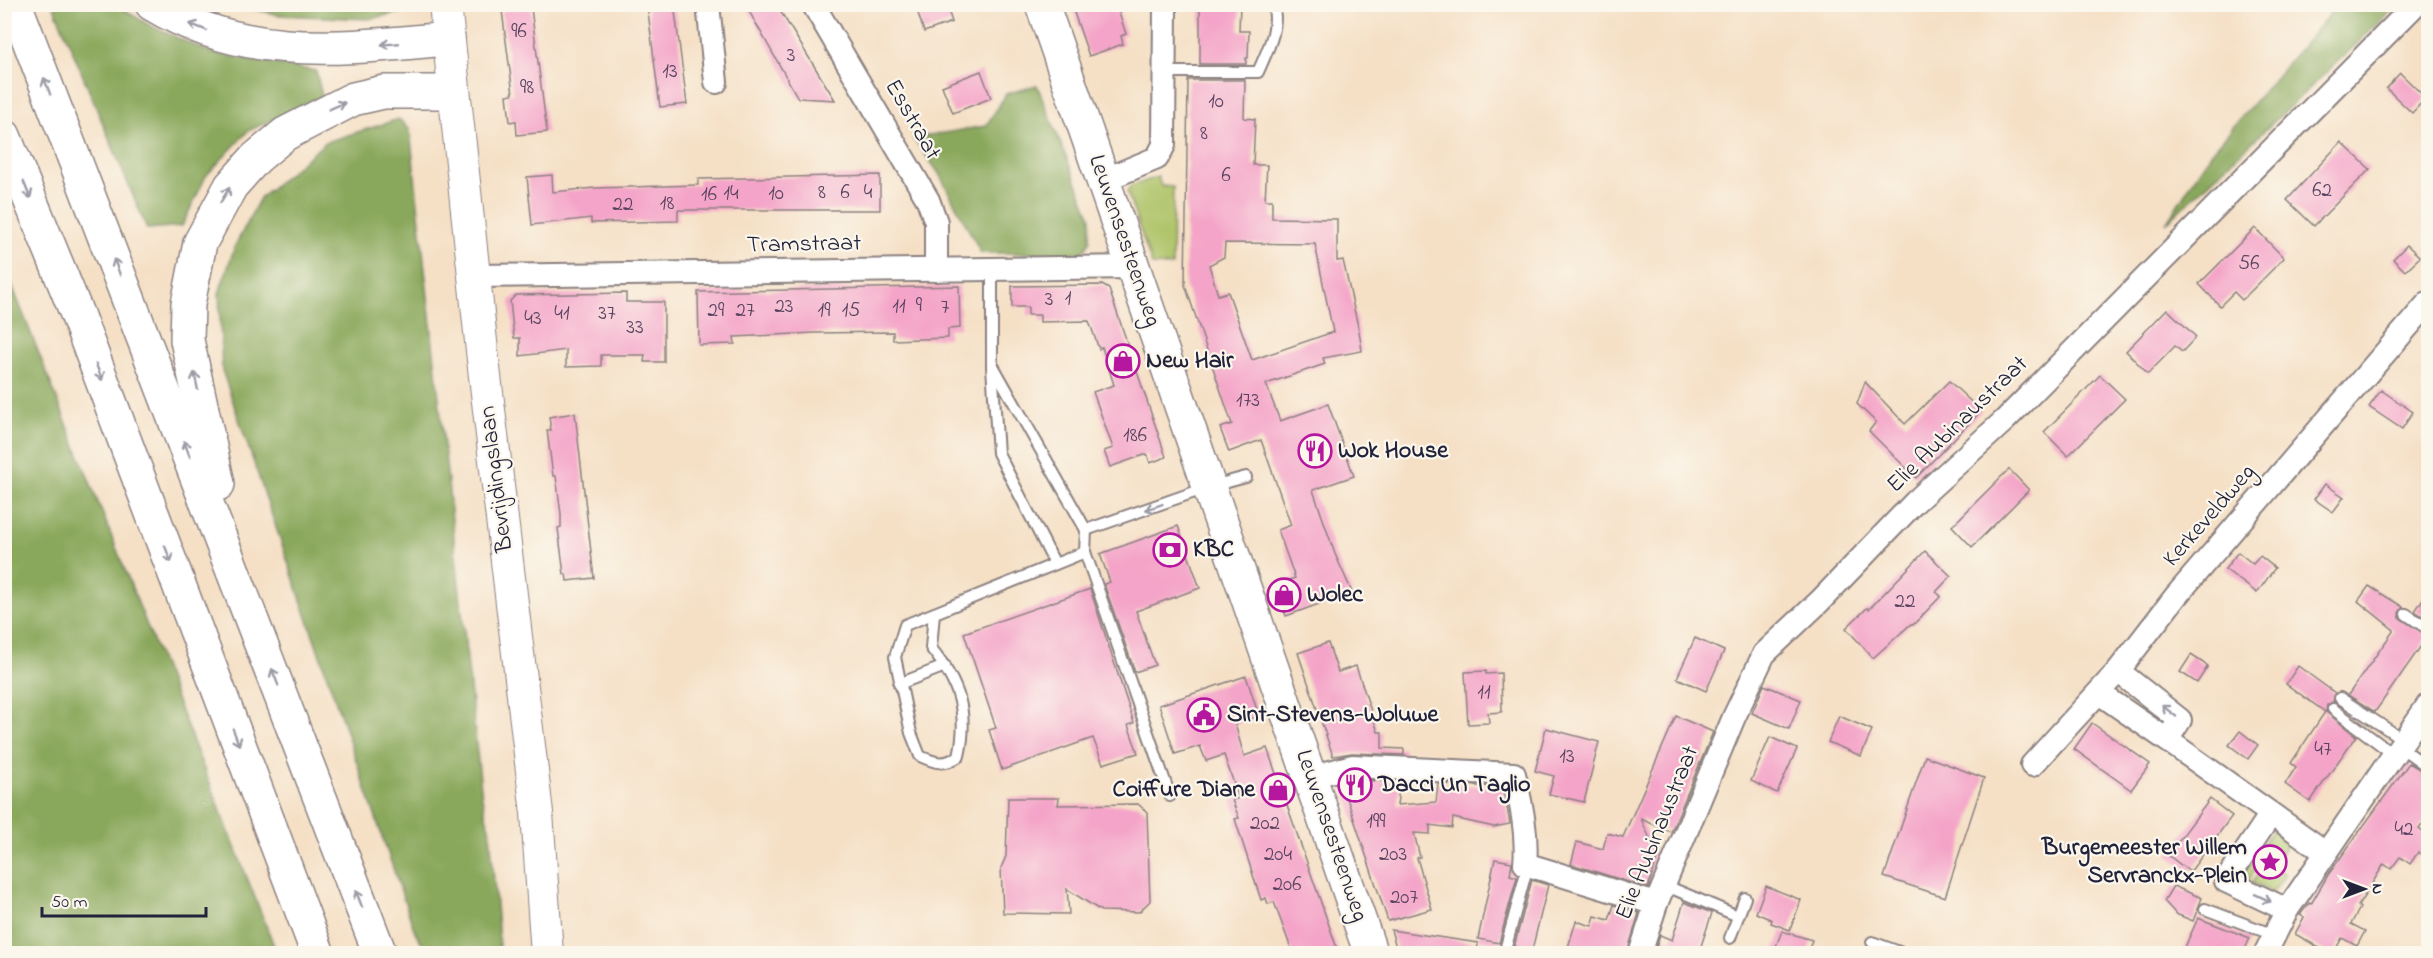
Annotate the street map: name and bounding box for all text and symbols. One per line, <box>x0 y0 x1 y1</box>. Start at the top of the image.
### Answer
house number: 96 <box>511 17 527 47</box>
one-way arrow <box>189 20 208 31</box>
one-way arrow <box>381 39 401 50</box>
house number: 3 <box>787 41 795 71</box>
house number: 13 <box>662 57 678 87</box>
house number: 98 <box>520 73 534 103</box>
street label: Esstraat <box>875 73 949 167</box>
one-way arrow <box>40 77 51 95</box>
house number: 10 <box>1208 87 1224 117</box>
one-way arrow <box>327 100 345 112</box>
house number: 8 <box>1200 119 1208 149</box>
street label: Leuvensesteenweg <box>1078 150 1170 332</box>
house number: 6 <box>1221 161 1231 191</box>
house number: 62 <box>2312 176 2332 206</box>
house number: 8 <box>818 178 826 208</box>
house number: 6 <box>840 178 850 208</box>
house number: 4 <box>864 178 873 208</box>
house number: 14 <box>723 179 739 209</box>
house number: 10 <box>768 179 784 209</box>
house number: 16 <box>701 180 717 210</box>
one-way arrow <box>22 181 33 199</box>
one-way arrow <box>220 187 232 204</box>
house number: 18 <box>660 189 674 219</box>
house number: 22 <box>613 190 633 220</box>
street label: Tramstraat <box>746 227 862 263</box>
house number: 56 <box>2238 249 2260 279</box>
one-way arrow <box>111 259 122 277</box>
house number: 1 <box>1065 284 1072 314</box>
house number: 3 <box>1045 285 1053 315</box>
house number: 9 <box>916 291 923 321</box>
house number: 23 <box>774 292 794 322</box>
house number: 11 <box>892 292 906 322</box>
house number: 7 <box>941 293 950 323</box>
house number: 29 <box>708 296 725 326</box>
house number: 27 <box>735 296 755 326</box>
house number: 19 <box>818 296 831 326</box>
house number: 15 <box>842 296 860 326</box>
house number: 41 <box>554 299 570 329</box>
house number: 37 <box>598 299 616 329</box>
house number: 43 <box>524 304 542 334</box>
house number: 33 <box>626 313 644 343</box>
shop icon: New Hair <box>1105 343 1141 379</box>
place label: New Hair <box>1146 344 1234 379</box>
street label: Elie Aubinaustraat <box>1879 348 2037 502</box>
one-way arrow <box>94 362 105 380</box>
one-way arrow <box>190 372 201 391</box>
house number: 173 <box>1236 386 1260 416</box>
street label: Bevrijdingslaan <box>471 404 523 555</box>
house number: 186 <box>1123 421 1147 451</box>
restaurant icon: Wok House <box>1297 433 1333 469</box>
place label: Wok House <box>1338 434 1449 469</box>
one-way arrow <box>181 440 192 459</box>
street label: Kerkeveldweg <box>2155 457 2265 575</box>
one-way arrow <box>1145 502 1164 513</box>
bank icon: KBC <box>1152 532 1188 568</box>
place label: KBC <box>1193 533 1234 568</box>
one-way arrow <box>163 544 174 563</box>
shop icon: Wolec <box>1266 577 1302 613</box>
place label: Wolec <box>1307 578 1364 613</box>
house number: 22 <box>1895 587 1915 617</box>
one-way arrow <box>269 669 280 687</box>
house number: 11 <box>1477 678 1491 708</box>
public building icon: Sint-Stevens-Woluwe <box>1186 697 1222 733</box>
place label: Sint-Stevens-Woluwe <box>1227 698 1439 733</box>
one-way arrow <box>2161 704 2177 717</box>
one-way arrow <box>232 727 243 745</box>
house number: 47 <box>2314 735 2332 765</box>
street label: Elie Aubinaustraat <box>1607 741 1709 925</box>
house number: 13 <box>1559 742 1575 772</box>
street label: Leuvensesteenweg <box>1285 745 1377 927</box>
restaurant icon: Dacci Un Taglio <box>1337 767 1373 803</box>
place label: Dacci Un Taglio <box>1377 768 1531 804</box>
shop icon: Coiffure Diane <box>1260 772 1296 808</box>
place label: Coiffure Diane <box>1112 773 1256 808</box>
house number: 199 <box>1366 807 1386 837</box>
house number: 202 <box>1250 809 1280 839</box>
house number: 42 <box>2394 815 2414 845</box>
place label: Burgemeester Willem Servranckx-Plein <box>2041 831 2247 894</box>
house number: 204 <box>1264 840 1292 870</box>
house number: 203 <box>1379 840 1407 870</box>
place icon: Burgemeester Willem Servranckx-Plein <box>2252 844 2288 880</box>
north arrow <box>2334 859 2394 919</box>
house number: 206 <box>1273 870 1301 900</box>
scale bar <box>42 880 206 918</box>
house number: 207 <box>1390 883 1418 913</box>
text: N <box>2365 884 2389 895</box>
text: 50 m <box>51 890 88 916</box>
one-way arrow <box>353 890 364 909</box>
one-way arrow <box>2254 893 2272 905</box>

